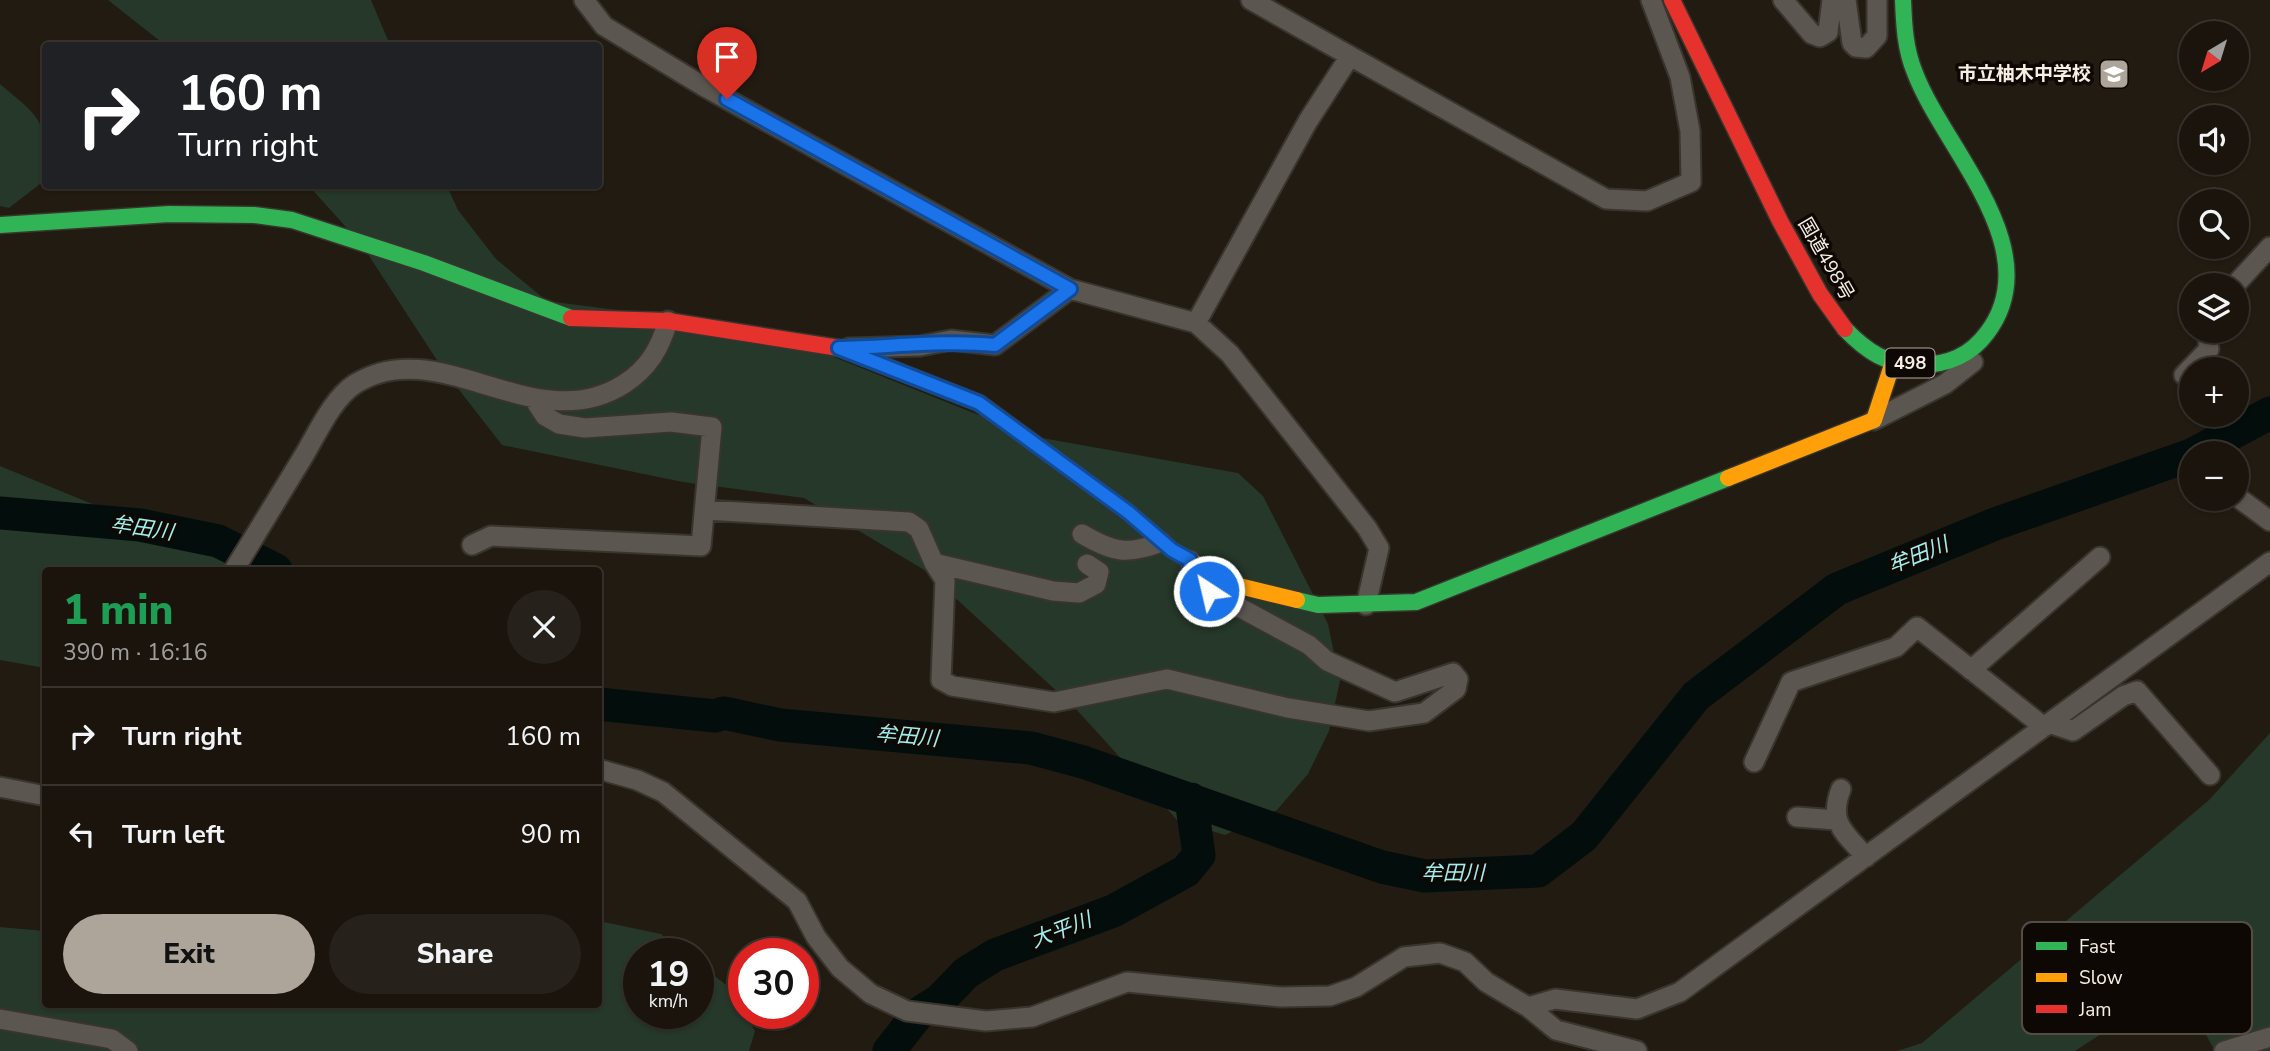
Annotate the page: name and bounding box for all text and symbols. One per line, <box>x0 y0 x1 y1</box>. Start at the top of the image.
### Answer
north arrow <box>2179 21 2249 91</box>
map controls <box>2179 21 2249 511</box>
pin <box>697 27 757 99</box>
icon: arrive <box>708 38 746 76</box>
school or university icon: 市立柚木中学校 <box>2097 57 2131 91</box>
text: 160 m <box>178 60 322 127</box>
place label: 市立柚木中学校 <box>1958 61 2091 87</box>
icon: right <box>63 70 154 161</box>
button: sound <box>2179 105 2249 175</box>
text: Turn right <box>178 124 318 167</box>
button: search <box>2179 189 2249 259</box>
street label: 国道498号 <box>1792 213 1860 305</box>
button: layers <box>2179 273 2249 343</box>
road number: 498 <box>1885 348 1934 377</box>
button: + <box>2179 357 2249 427</box>
button: − <box>2179 441 2249 511</box>
water label: 牟田川 <box>109 510 177 547</box>
water label: 牟田川 <box>1884 529 1954 580</box>
position arrow <box>1172 554 1246 628</box>
text: 1 min <box>63 582 173 639</box>
button: close <box>507 590 581 664</box>
text: 390 m · 16:16 <box>63 637 208 668</box>
icon: right <box>63 717 101 755</box>
text: Turn right <box>122 719 241 754</box>
text: 160 m <box>505 719 581 754</box>
water label: 牟田川 <box>874 719 942 753</box>
icon: left <box>63 815 101 853</box>
text: Turn left <box>122 817 225 852</box>
text: 90 m <box>521 817 581 852</box>
water label: 牟田川 <box>1422 859 1486 887</box>
water label: 大平川 <box>1027 905 1097 954</box>
button: Exit <box>63 914 315 994</box>
button: Share <box>329 914 581 994</box>
legend <box>2022 922 2252 1034</box>
text: Fast <box>2079 934 2115 960</box>
speed limit sign: 30 <box>728 938 819 1029</box>
text: 19 <box>647 951 690 998</box>
text: Slow <box>2079 965 2123 991</box>
text: km/h <box>649 989 688 1013</box>
text: Jam <box>2078 997 2112 1023</box>

